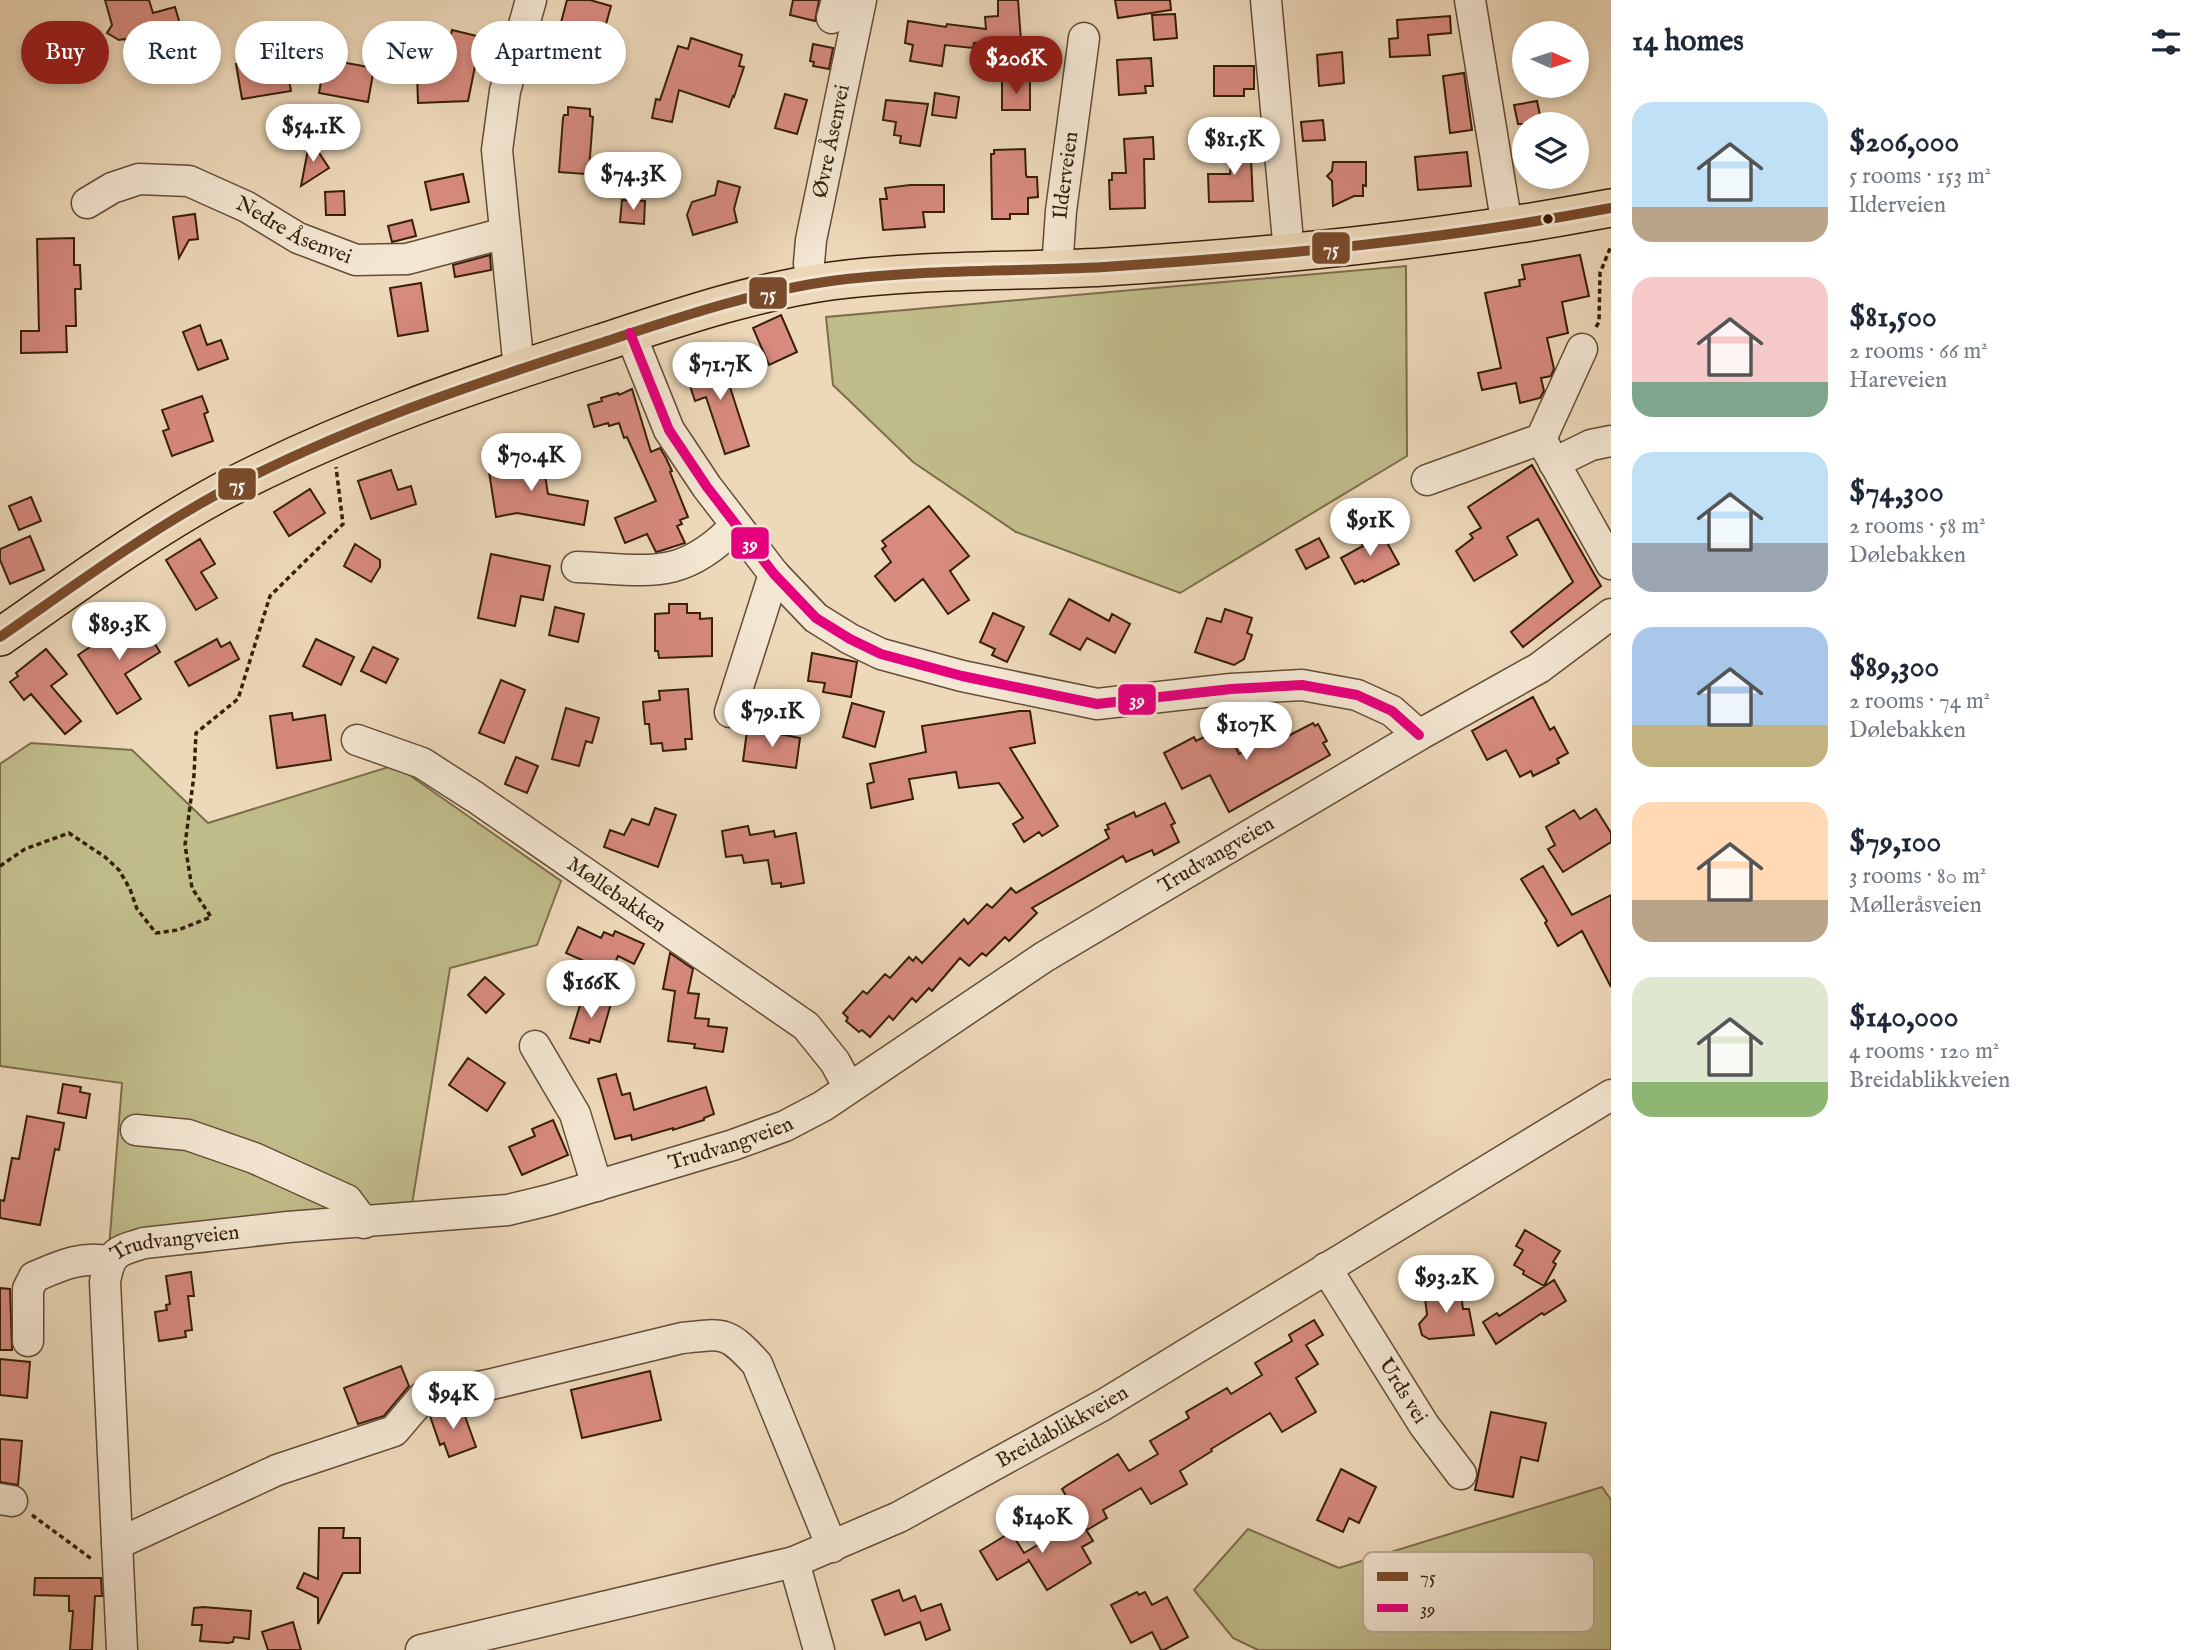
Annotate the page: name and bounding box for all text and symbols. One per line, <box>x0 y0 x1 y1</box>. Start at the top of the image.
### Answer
chip: Buy <box>21 21 109 84</box>
chip: Rent <box>123 21 221 84</box>
chip: Filters <box>235 21 348 84</box>
chip: New <box>362 21 457 84</box>
chip: Apartment <box>471 21 626 84</box>
north arrow <box>1512 21 1589 98</box>
map controls <box>1512 21 1589 189</box>
text: 14 homes <box>1632 23 1744 61</box>
icon: filters <box>2147 23 2185 61</box>
pin: $206K <box>967 36 1065 96</box>
text: $206K <box>985 44 1047 73</box>
street label: Øvre Åsenvei <box>807 82 857 201</box>
pin: $54.1K <box>256 104 370 164</box>
text: $54.1K <box>282 112 344 141</box>
button: layers <box>1512 112 1589 189</box>
pin: $81.5K <box>1177 118 1291 177</box>
text: $206,000 <box>1849 124 1959 162</box>
text: $81.5K <box>1204 125 1264 154</box>
street label: Ilderveien <box>1047 130 1085 220</box>
icon: home <box>1688 130 1772 214</box>
pin: $74.3K <box>576 152 690 212</box>
text: $74.3K <box>600 160 666 189</box>
text: 5 rooms · 153 m² <box>1849 162 1991 191</box>
street label: Nedre Åsenvei <box>232 190 356 271</box>
text: Ilderveien <box>1849 191 1946 220</box>
unlabelled marker <box>1541 212 1555 226</box>
line badge: 75 <box>1311 231 1351 265</box>
text: 75 <box>1323 238 1339 262</box>
line badge: 75 <box>748 276 788 310</box>
text: 75 <box>760 283 776 307</box>
text: $81,500 <box>1849 299 1937 337</box>
icon: home <box>1688 305 1772 389</box>
text: 2 rooms · 66 m² <box>1849 337 1988 366</box>
pin: $71.7K <box>663 342 777 402</box>
text: $71.7K <box>688 350 752 379</box>
text: Hareveien <box>1849 366 1947 395</box>
pin: $70.4K <box>474 434 588 493</box>
text: $70.4K <box>497 441 565 470</box>
line badge: 75 <box>217 467 257 501</box>
text: 75 <box>229 474 245 498</box>
text: $74,300 <box>1849 474 1944 512</box>
icon: home <box>1688 480 1772 564</box>
pin: $91K <box>1329 498 1411 558</box>
text: $91K <box>1346 506 1394 535</box>
text: 2 rooms · 58 m² <box>1849 512 1986 541</box>
line badge: 39 <box>730 526 770 560</box>
text: 39 <box>742 533 758 557</box>
text: Dølebakken <box>1849 541 1966 570</box>
pin: $89.3K <box>62 602 176 662</box>
text: $89.3K <box>88 610 150 639</box>
text: $89,300 <box>1849 649 1939 687</box>
icon: home <box>1688 655 1772 739</box>
line badge: 39 <box>1117 683 1157 716</box>
text: 2 rooms · 74 m² <box>1849 687 1990 716</box>
text: 39 <box>1129 689 1145 713</box>
pin: $79.1K <box>715 690 829 749</box>
text: $79.1K <box>740 697 804 726</box>
pin: $107K <box>1197 702 1295 762</box>
text: $107K <box>1216 710 1276 739</box>
text: Dølebakken <box>1849 716 1966 745</box>
street label: Trudvangveien <box>1154 810 1279 900</box>
text: $79,100 <box>1849 824 1941 862</box>
icon: home <box>1688 830 1772 914</box>
street label: Møllebakken <box>561 851 672 939</box>
text: 3 rooms · 80 m² <box>1849 862 1986 891</box>
text: Mølleråsveien <box>1849 891 1982 920</box>
pin: $166K <box>542 960 640 1020</box>
text: $166K <box>562 968 620 997</box>
text: $140,000 <box>1849 999 1958 1037</box>
icon: home <box>1688 1005 1772 1089</box>
text: 4 rooms · 120 m² <box>1849 1037 1999 1066</box>
text: Breidablikkveien <box>1849 1066 2010 1095</box>
street label: Trudvangveien <box>665 1110 798 1177</box>
street label: Trudvangveien <box>105 1219 241 1268</box>
pin: $93.2K <box>1389 1256 1503 1315</box>
text: $93.2K <box>1414 1263 1478 1292</box>
street label: Urds vei <box>1372 1353 1433 1429</box>
pin: $94K <box>412 1372 494 1431</box>
text: $94K <box>428 1379 478 1408</box>
street label: Breidablikkveien <box>991 1379 1133 1475</box>
pin: $140K <box>993 1496 1091 1555</box>
text: $140K <box>1012 1503 1072 1532</box>
legend <box>1363 1552 1594 1632</box>
text: 75 <box>1420 1566 1436 1590</box>
text: 39 <box>1420 1598 1435 1622</box>

